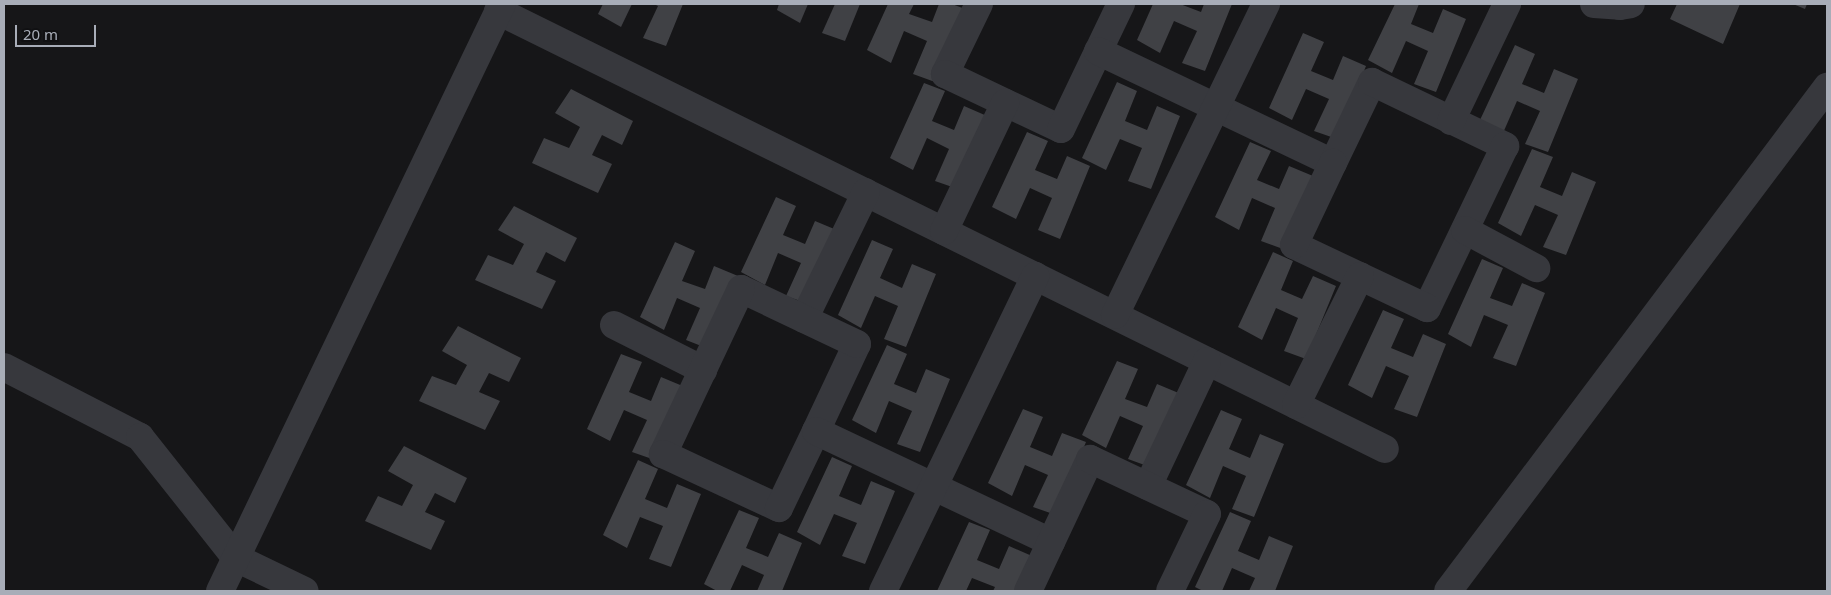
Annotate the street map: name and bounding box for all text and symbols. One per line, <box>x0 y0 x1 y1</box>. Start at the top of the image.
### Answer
scale bar <box>18 15 99 47</box>
text: 20 m <box>23 24 58 44</box>

